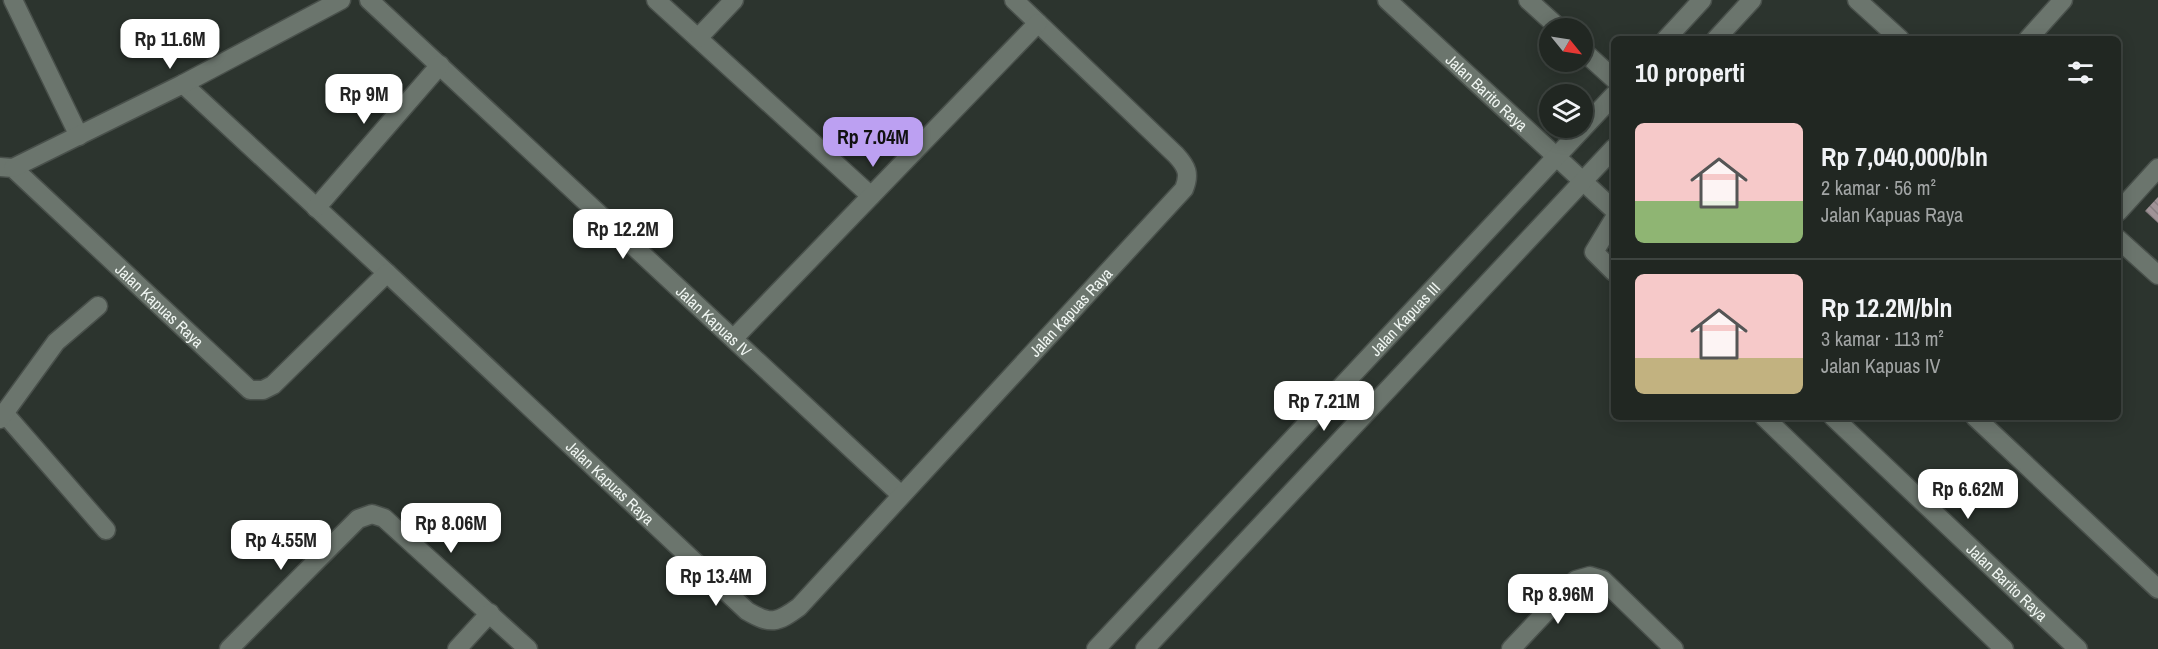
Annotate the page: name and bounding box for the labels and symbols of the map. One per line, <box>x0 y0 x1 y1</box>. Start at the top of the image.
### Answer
north arrow <box>1539 18 1593 72</box>
pin: Rp 11.6M <box>108 19 232 70</box>
street label: Jalan Barito Raya <box>1441 49 1533 136</box>
pin: Rp 9M <box>322 74 406 125</box>
pin: Rp 7.04M <box>811 117 935 168</box>
pin: Rp 12.2M <box>561 209 685 260</box>
street label: Jalan Kapuas Raya <box>111 258 209 353</box>
street label: Jalan Kapuas Raya <box>1024 262 1118 361</box>
street label: Jalan Kapuas III <box>1365 277 1445 361</box>
street label: Jalan Kapuas IV <box>671 280 756 362</box>
pin: Rp 7.21M <box>1262 381 1386 432</box>
street label: Jalan Kapuas Raya <box>561 436 660 530</box>
pin: Rp 6.62M <box>1906 469 2030 520</box>
pin: Rp 8.06M <box>389 503 513 554</box>
pin: Rp 4.55M <box>219 520 343 571</box>
street label: Jalan Barito Raya <box>1962 538 2053 626</box>
pin: Rp 13.4M <box>654 556 778 607</box>
pin: Rp 8.96M <box>1496 574 1620 625</box>

